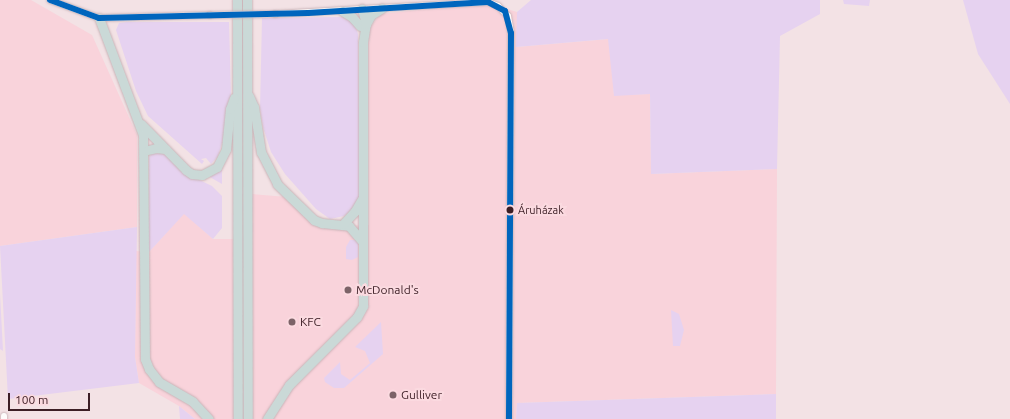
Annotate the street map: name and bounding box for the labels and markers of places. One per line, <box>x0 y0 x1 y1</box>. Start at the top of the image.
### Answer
place label: Áruházak <box>518 203 564 217</box>
marker: Áruházak <box>505 205 515 215</box>
place label: McDonald's <box>356 283 419 297</box>
marker: McDonald's <box>343 285 353 295</box>
place label: KFC <box>300 315 321 329</box>
marker: KFC <box>287 317 297 327</box>
place label: Gulliver <box>401 388 442 402</box>
marker: Gulliver <box>388 390 398 400</box>

